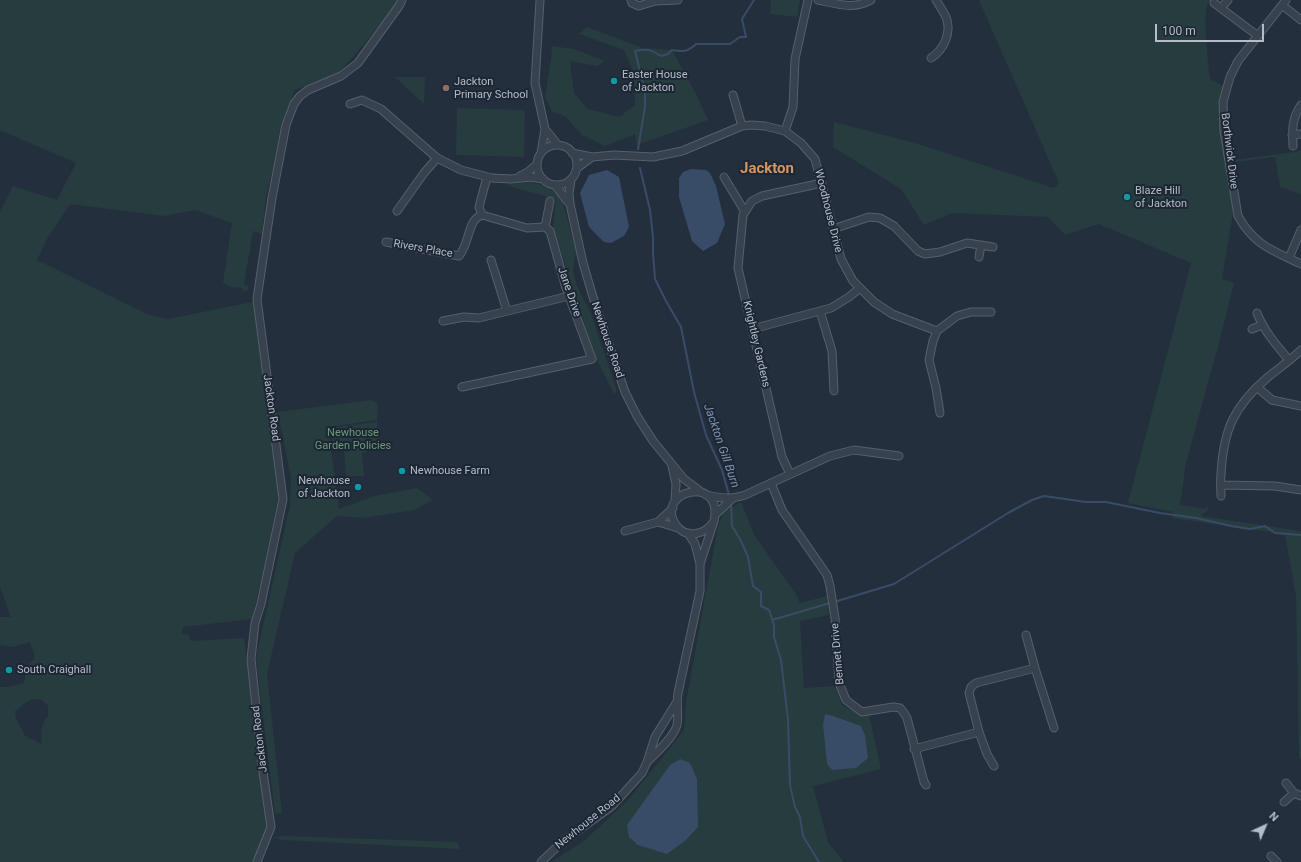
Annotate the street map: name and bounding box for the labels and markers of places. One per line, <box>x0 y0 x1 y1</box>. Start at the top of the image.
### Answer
place label: Easter House of Jackton <box>622 68 687 94</box>
place label: Jackton Primary School <box>454 75 528 101</box>
marker: Easter House of Jackton <box>609 76 619 86</box>
marker: Jackton Primary School <box>441 83 451 93</box>
place label: Blaze Hill of Jackton <box>1135 184 1187 210</box>
marker: Blaze Hill of Jackton <box>1122 192 1132 202</box>
place label: Newhouse Farm <box>410 464 490 478</box>
marker: Newhouse Farm <box>397 466 407 476</box>
place label: Newhouse of Jackton <box>298 474 350 500</box>
marker: Newhouse of Jackton <box>353 482 363 492</box>
place label: South Craighall <box>17 663 91 677</box>
marker: South Craighall <box>4 665 14 675</box>

